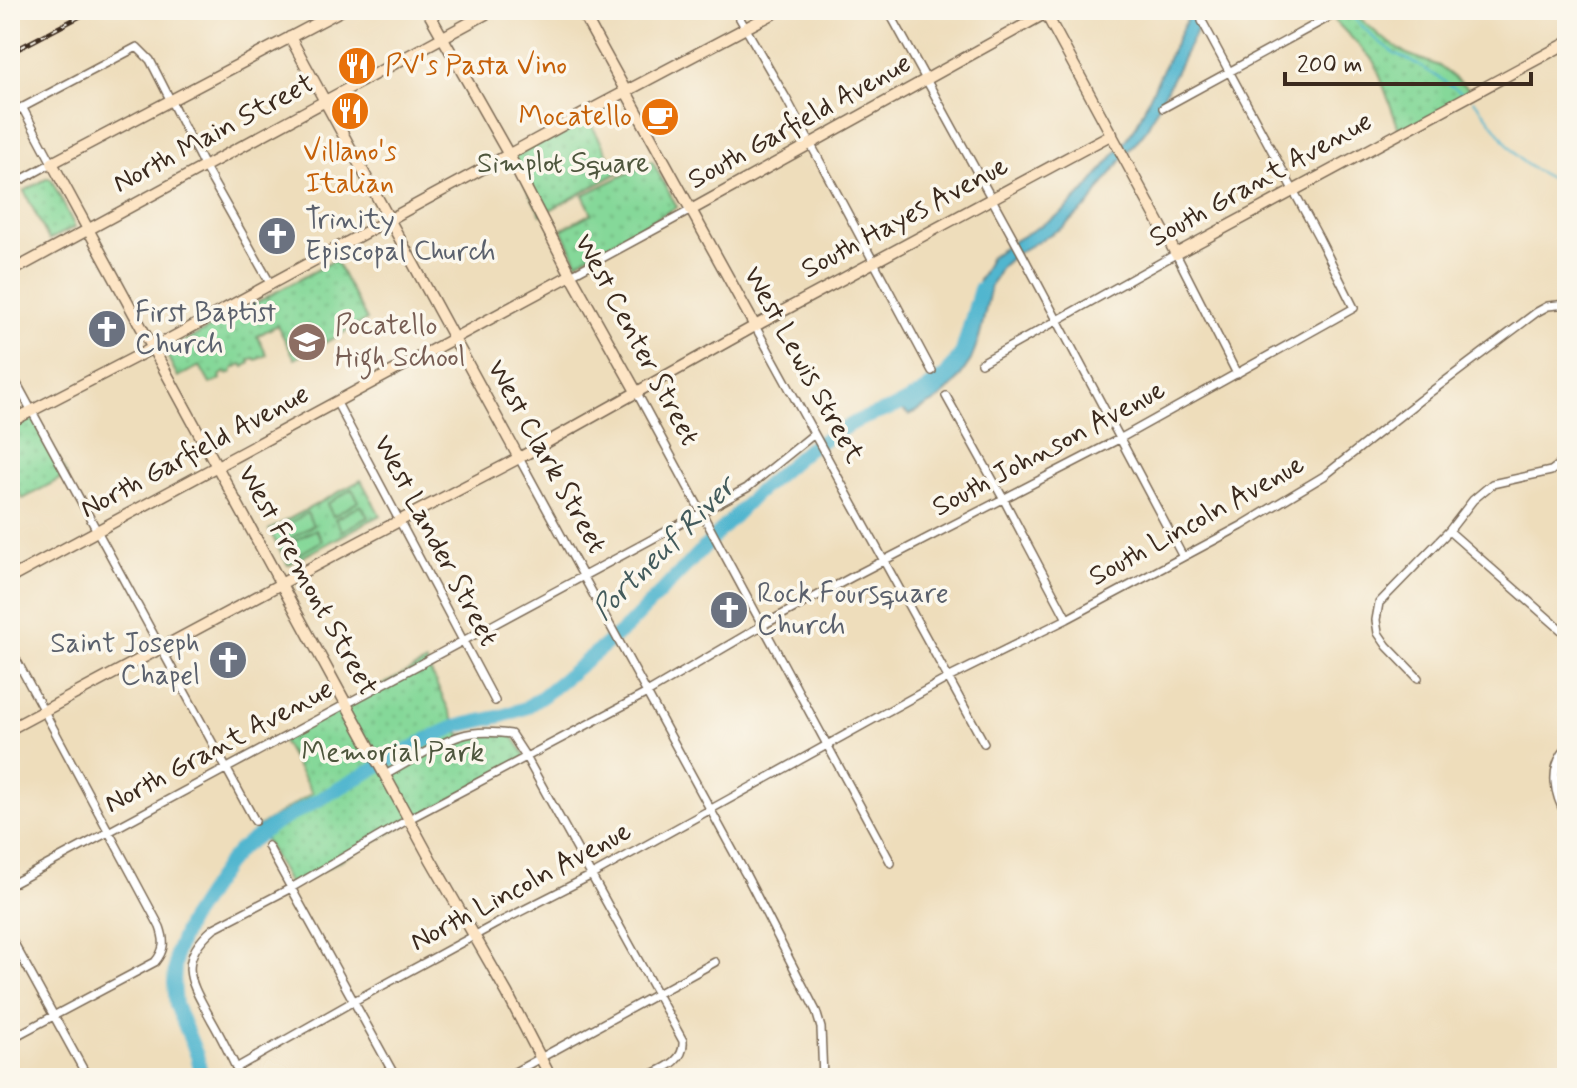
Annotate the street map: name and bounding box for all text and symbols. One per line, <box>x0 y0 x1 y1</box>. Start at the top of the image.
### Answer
scale bar <box>1285 36 1531 86</box>
restaurant icon: PV's Pasta Vino <box>336 45 378 87</box>
street label: South Garfield Avenue <box>682 45 918 199</box>
place label: PV's Pasta Vino <box>385 48 567 85</box>
text: 200 m <box>1297 50 1363 81</box>
street label: North Main Street <box>107 65 321 203</box>
restaurant icon: Villano's Italian <box>329 90 371 132</box>
cafe icon: Mocatello <box>639 96 681 138</box>
place label: Mocatello <box>518 99 632 136</box>
street label: South Grant Avenue <box>1143 103 1379 257</box>
place label: Villano's Italian <box>303 134 397 203</box>
park label: Simplot Square <box>477 146 649 183</box>
street label: South Hayes Avenue <box>795 148 1015 288</box>
place label: Trinity Episcopal Church <box>305 202 496 271</box>
church icon: Trinity Episcopal Church <box>256 215 298 257</box>
street label: West Center Street <box>565 228 707 452</box>
street label: West Lewis Street <box>734 260 873 470</box>
place label: First Baptist Church <box>135 295 277 364</box>
church icon: First Baptist Church <box>86 308 128 350</box>
place label: Pocatello High School <box>335 308 465 380</box>
school or university icon: Pocatello High School <box>286 321 328 363</box>
street label: West Clark Street <box>477 353 615 561</box>
street label: South Johnson Avenue <box>926 372 1172 526</box>
street label: North Garfield Avenue <box>74 376 316 528</box>
street label: West Lander Street <box>364 429 506 653</box>
street label: South Lincoln Avenue <box>1083 446 1311 596</box>
street label: West Fremont Street <box>228 459 386 703</box>
water label: Portneuf River <box>584 466 747 629</box>
place label: Rock Foursquare Church <box>757 576 949 645</box>
church icon: Rock Foursquare Church <box>708 589 750 631</box>
place label: Saint Joseph Chapel <box>50 626 200 695</box>
church icon: Saint Joseph Chapel <box>207 639 249 681</box>
street label: North Grant Avenue <box>98 671 340 823</box>
park label: Memorial Park <box>302 735 484 772</box>
street label: North Lincoln Avenue <box>404 813 638 961</box>

